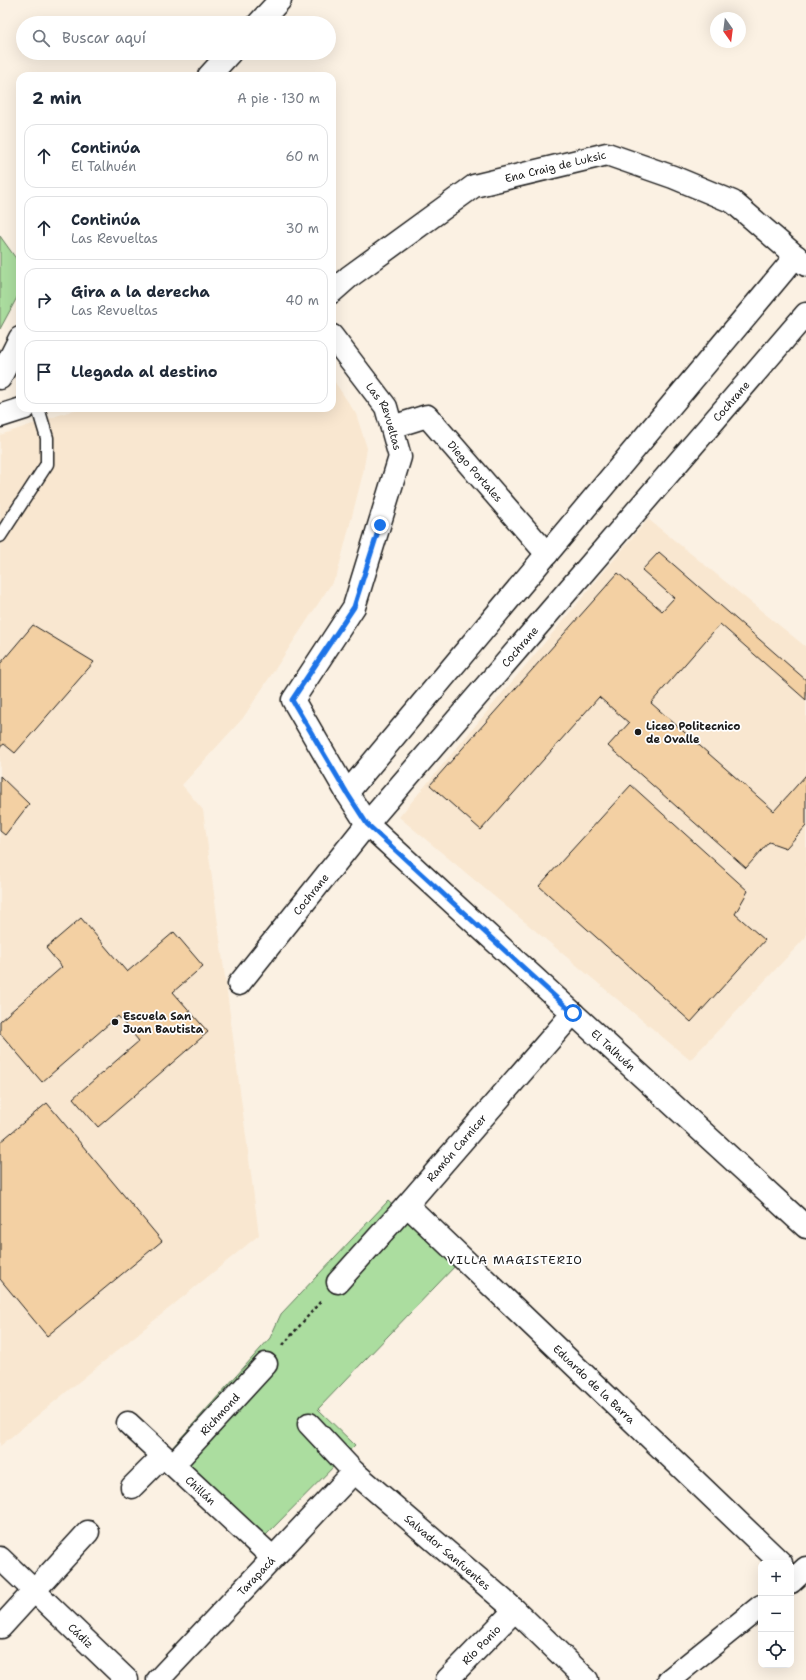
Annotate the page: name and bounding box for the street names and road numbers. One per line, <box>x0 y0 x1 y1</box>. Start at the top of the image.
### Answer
street label: Ena Craig de Luksic <box>503 147 608 186</box>
street label: Cochrane <box>710 378 753 425</box>
street label: Las Revueltas <box>362 380 405 452</box>
street label: Diego Portales <box>444 438 506 506</box>
street label: Cochrane <box>498 623 542 671</box>
street label: Cochrane <box>290 871 333 918</box>
street label: El Talhuén <box>588 1026 639 1075</box>
street label: Ramón Carnicer <box>423 1111 490 1185</box>
street label: Eduardo de la Barra <box>549 1342 638 1427</box>
street label: Richmond <box>197 1390 243 1439</box>
street label: Chillán <box>182 1473 219 1509</box>
street label: Salvador Sanfuentes <box>401 1511 494 1594</box>
street label: Tarapacá <box>234 1553 279 1599</box>
street label: Cádiz <box>64 1620 96 1652</box>
street label: Río Ponio <box>459 1622 504 1668</box>

